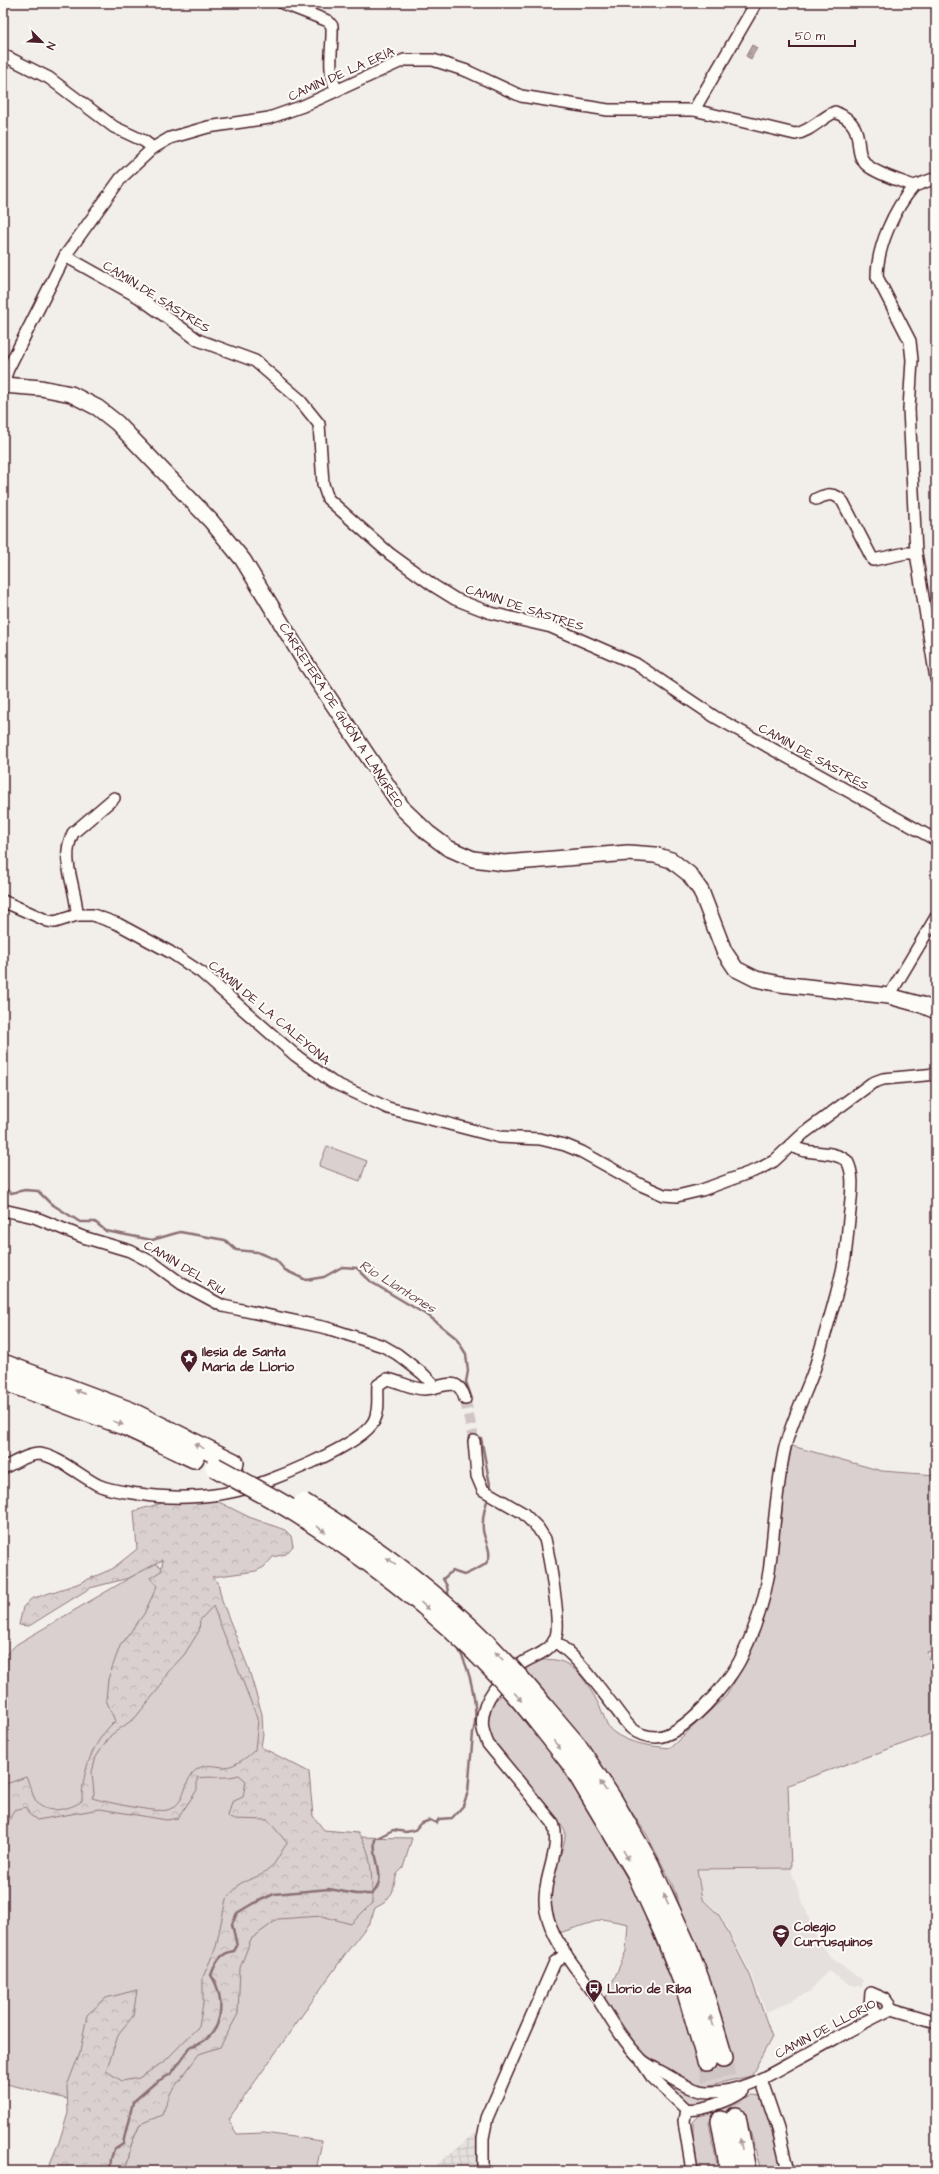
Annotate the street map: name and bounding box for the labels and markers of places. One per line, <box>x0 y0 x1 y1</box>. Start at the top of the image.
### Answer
place label: Ilesia de Santa María de Llorio <box>202 1343 295 1376</box>
place icon: Ilesia de Santa María de Llorio <box>179 1348 199 1373</box>
place label: Colegio Currusquinos <box>794 1918 873 1952</box>
school or university icon: Colegio Currusquinos <box>771 1923 791 1948</box>
bus stop icon: Llorio de Riba <box>584 1978 604 2003</box>
place label: Llorio de Riba <box>607 1980 691 1998</box>

